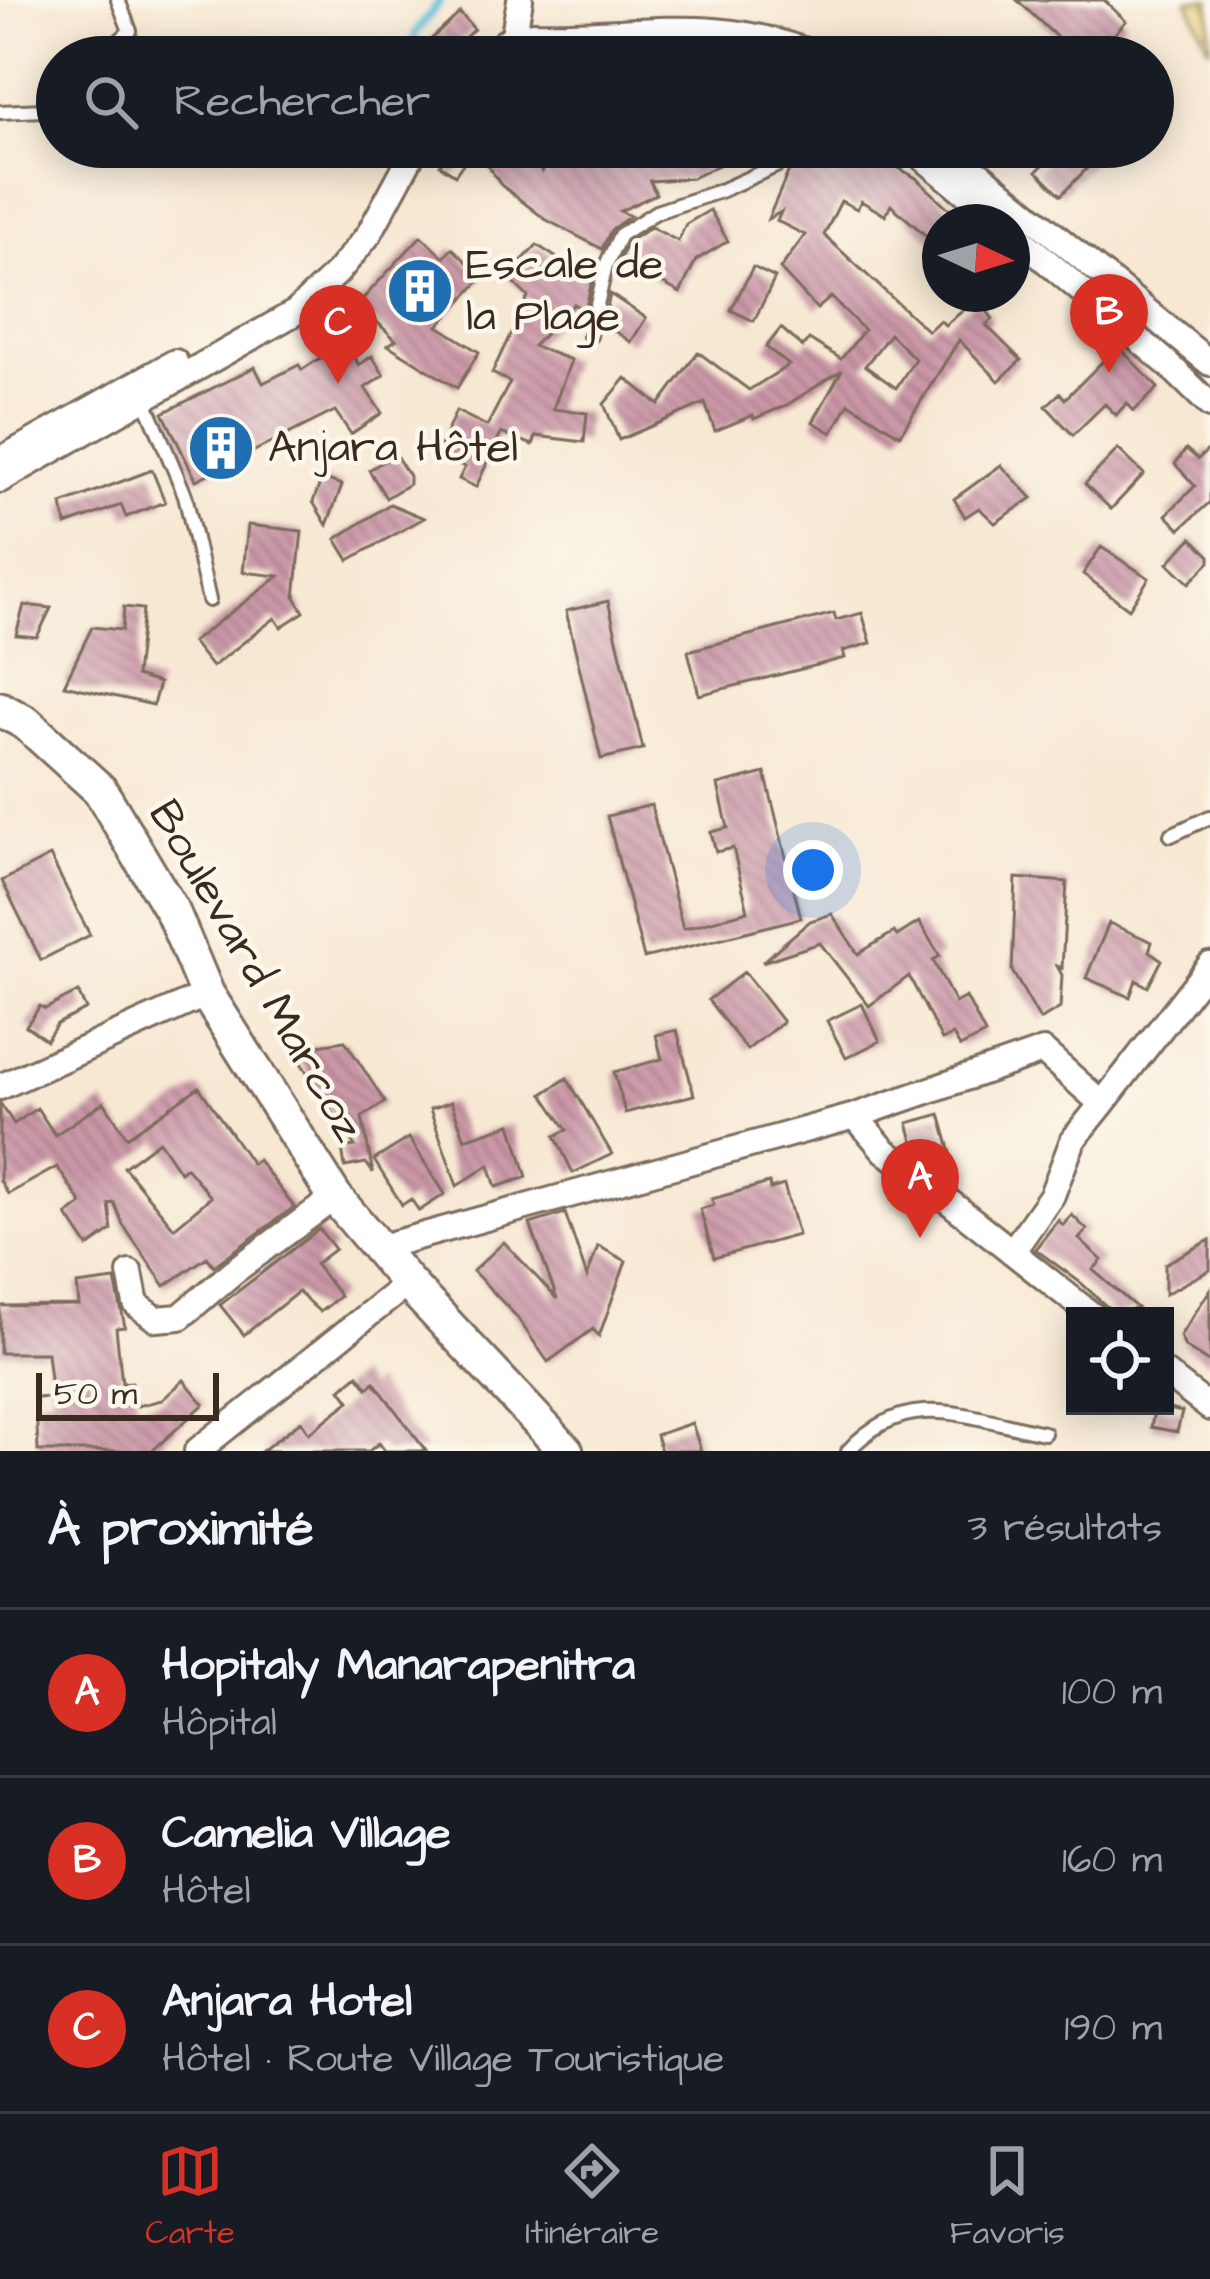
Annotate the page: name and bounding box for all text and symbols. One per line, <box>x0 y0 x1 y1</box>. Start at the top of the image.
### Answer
search box <box>36 36 1174 168</box>
icon: search <box>78 69 144 135</box>
text: Rechercher <box>174 71 430 133</box>
north arrow <box>922 204 1030 312</box>
place label: Escale de la Plage <box>466 234 663 348</box>
building icon: Escale de la Plage <box>385 256 455 326</box>
pin: B <box>1070 274 1148 373</box>
pin: C <box>299 285 377 384</box>
building icon: Anjara Hôtel <box>186 413 256 483</box>
place label: Anjara Hôtel <box>268 417 518 479</box>
street label: Boulevard Marcoz <box>133 789 379 1153</box>
your location <box>783 840 843 900</box>
pin: A <box>881 1139 959 1238</box>
map controls <box>1066 1307 1174 1415</box>
button: locate <box>1066 1307 1174 1415</box>
scale bar <box>36 1367 219 1420</box>
text: 50 m <box>54 1371 137 1417</box>
text: À proximité <box>48 1494 314 1565</box>
text: 3 résultats <box>967 1502 1162 1556</box>
text: Hopitaly Manarapenitra <box>162 1635 635 1697</box>
text: A <box>75 1666 99 1720</box>
text: 100 m <box>1062 1666 1162 1720</box>
text: Hôpital <box>162 1697 277 1751</box>
text: Camelia Village <box>162 1803 451 1865</box>
text: B <box>73 1834 101 1888</box>
text: 160 m <box>1062 1834 1162 1888</box>
text: Hôtel <box>162 1865 251 1919</box>
text: Anjara Hotel <box>162 1971 412 2033</box>
text: C <box>73 2002 101 2056</box>
text: 190 m <box>1064 2002 1162 2056</box>
text: Hôtel · Route Village Touristique <box>162 2033 724 2087</box>
tab: Carte <box>145 2138 235 2256</box>
tab: Itinéraire <box>525 2138 659 2256</box>
tab: Favoris <box>950 2138 1065 2256</box>

